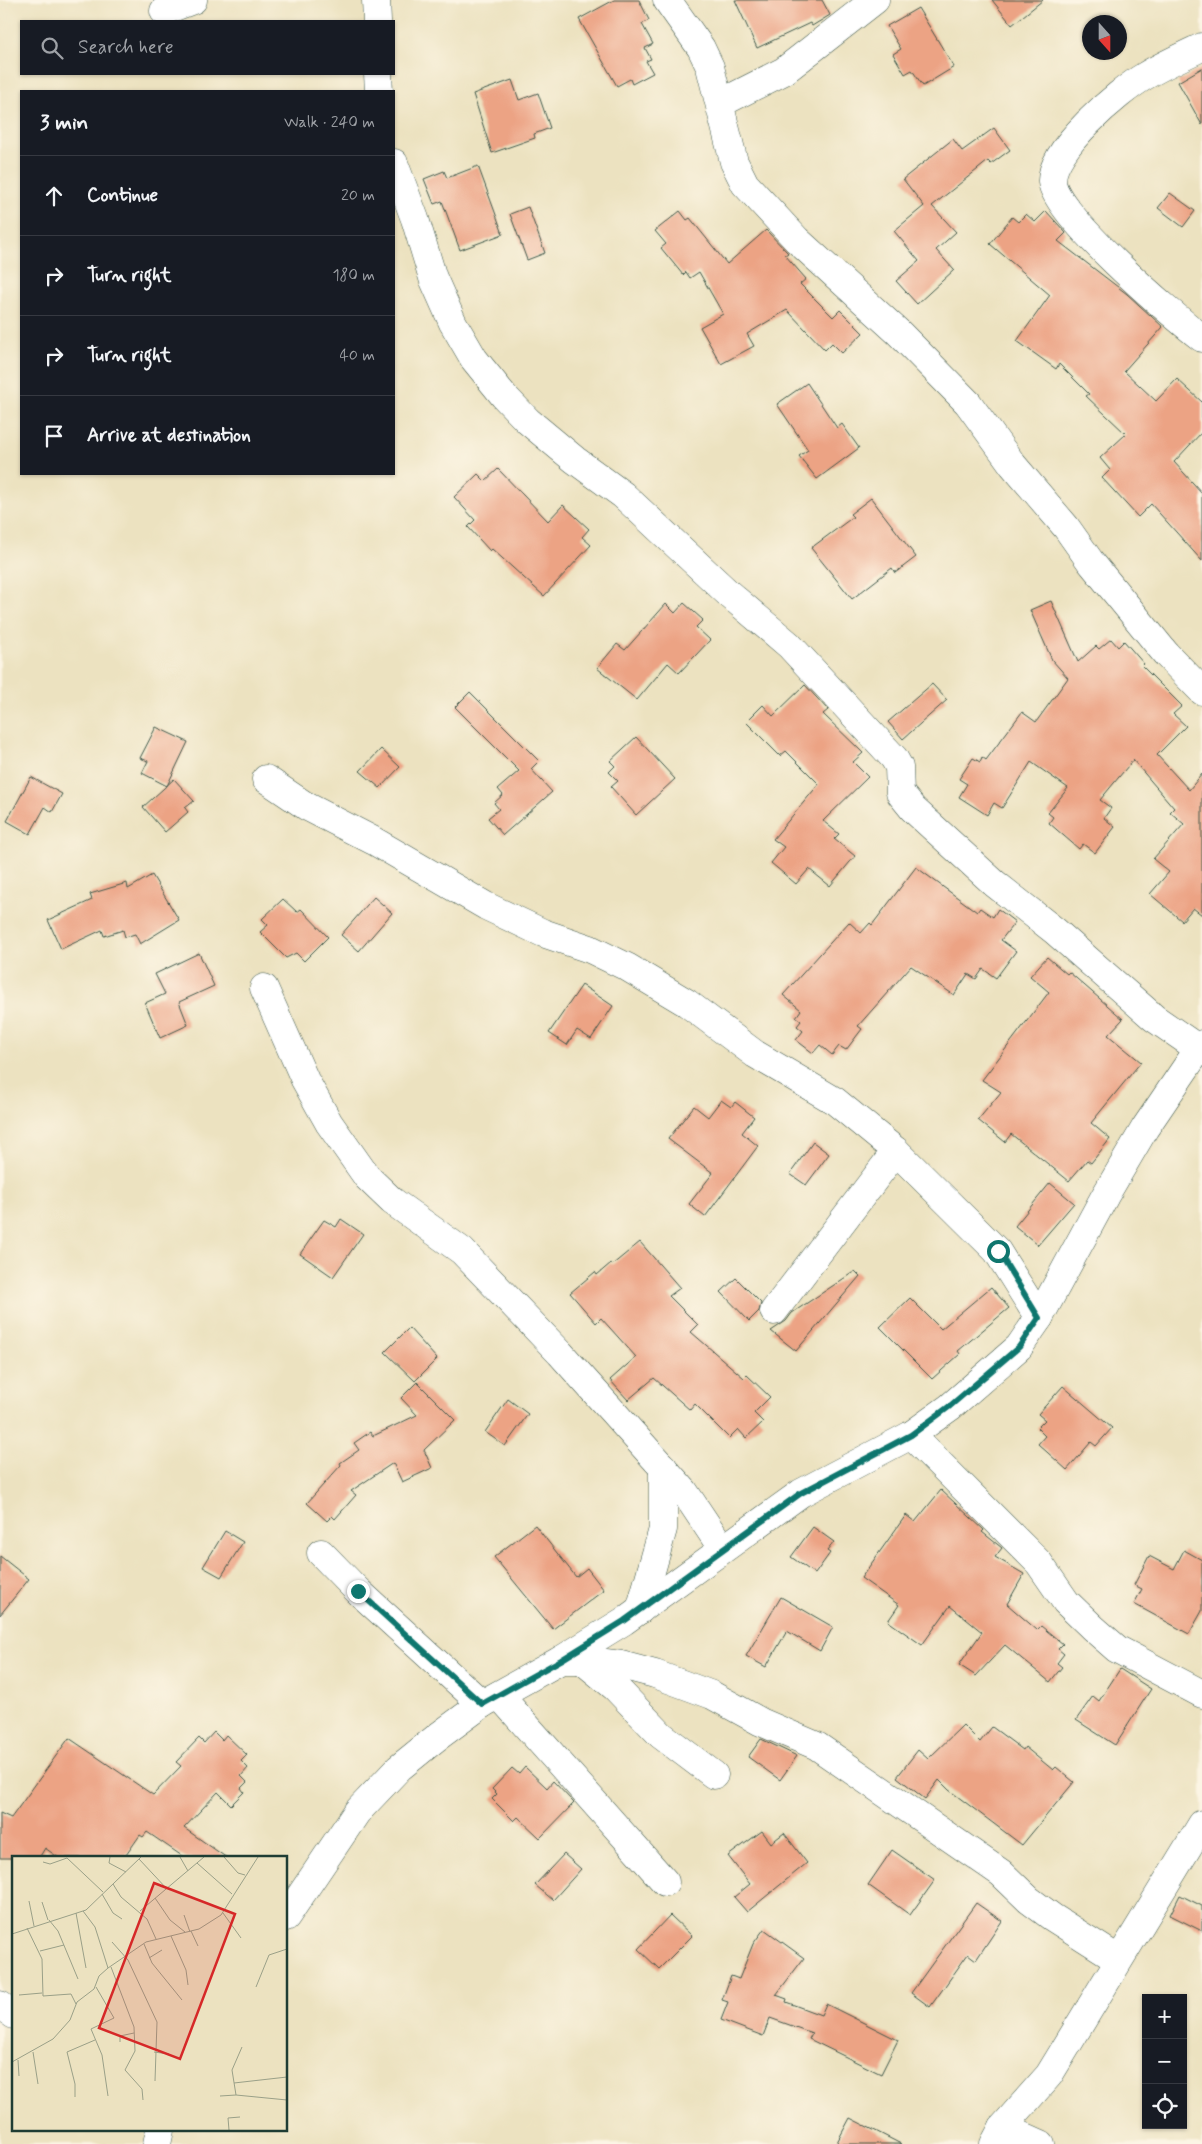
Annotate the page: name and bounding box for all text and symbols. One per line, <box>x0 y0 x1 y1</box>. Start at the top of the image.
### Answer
north arrow <box>1082 15 1127 60</box>
search box <box>20 20 395 75</box>
icon: search <box>38 34 66 62</box>
text: Search here <box>78 35 174 60</box>
text: 3 min <box>40 109 88 137</box>
text: Walk · 240 m <box>284 112 375 133</box>
icon: ahead <box>40 182 68 210</box>
text: Continue <box>87 183 158 208</box>
text: 20 m <box>341 185 375 206</box>
icon: right <box>40 262 68 290</box>
text: Turn right <box>87 263 171 288</box>
text: 180 m <box>332 265 375 286</box>
icon: right <box>40 342 68 370</box>
text: Turn right <box>87 343 171 368</box>
text: 40 m <box>339 345 375 366</box>
icon: arrive <box>40 422 68 450</box>
text: Arrive at destination <box>87 423 251 448</box>
route start <box>987 1240 1010 1263</box>
route end <box>347 1580 370 1603</box>
inset map <box>12 1856 288 2132</box>
map controls <box>1142 1994 1187 2129</box>
button: + <box>1142 1994 1187 2039</box>
button: − <box>1142 2039 1187 2084</box>
button: locate <box>1142 2084 1187 2129</box>

